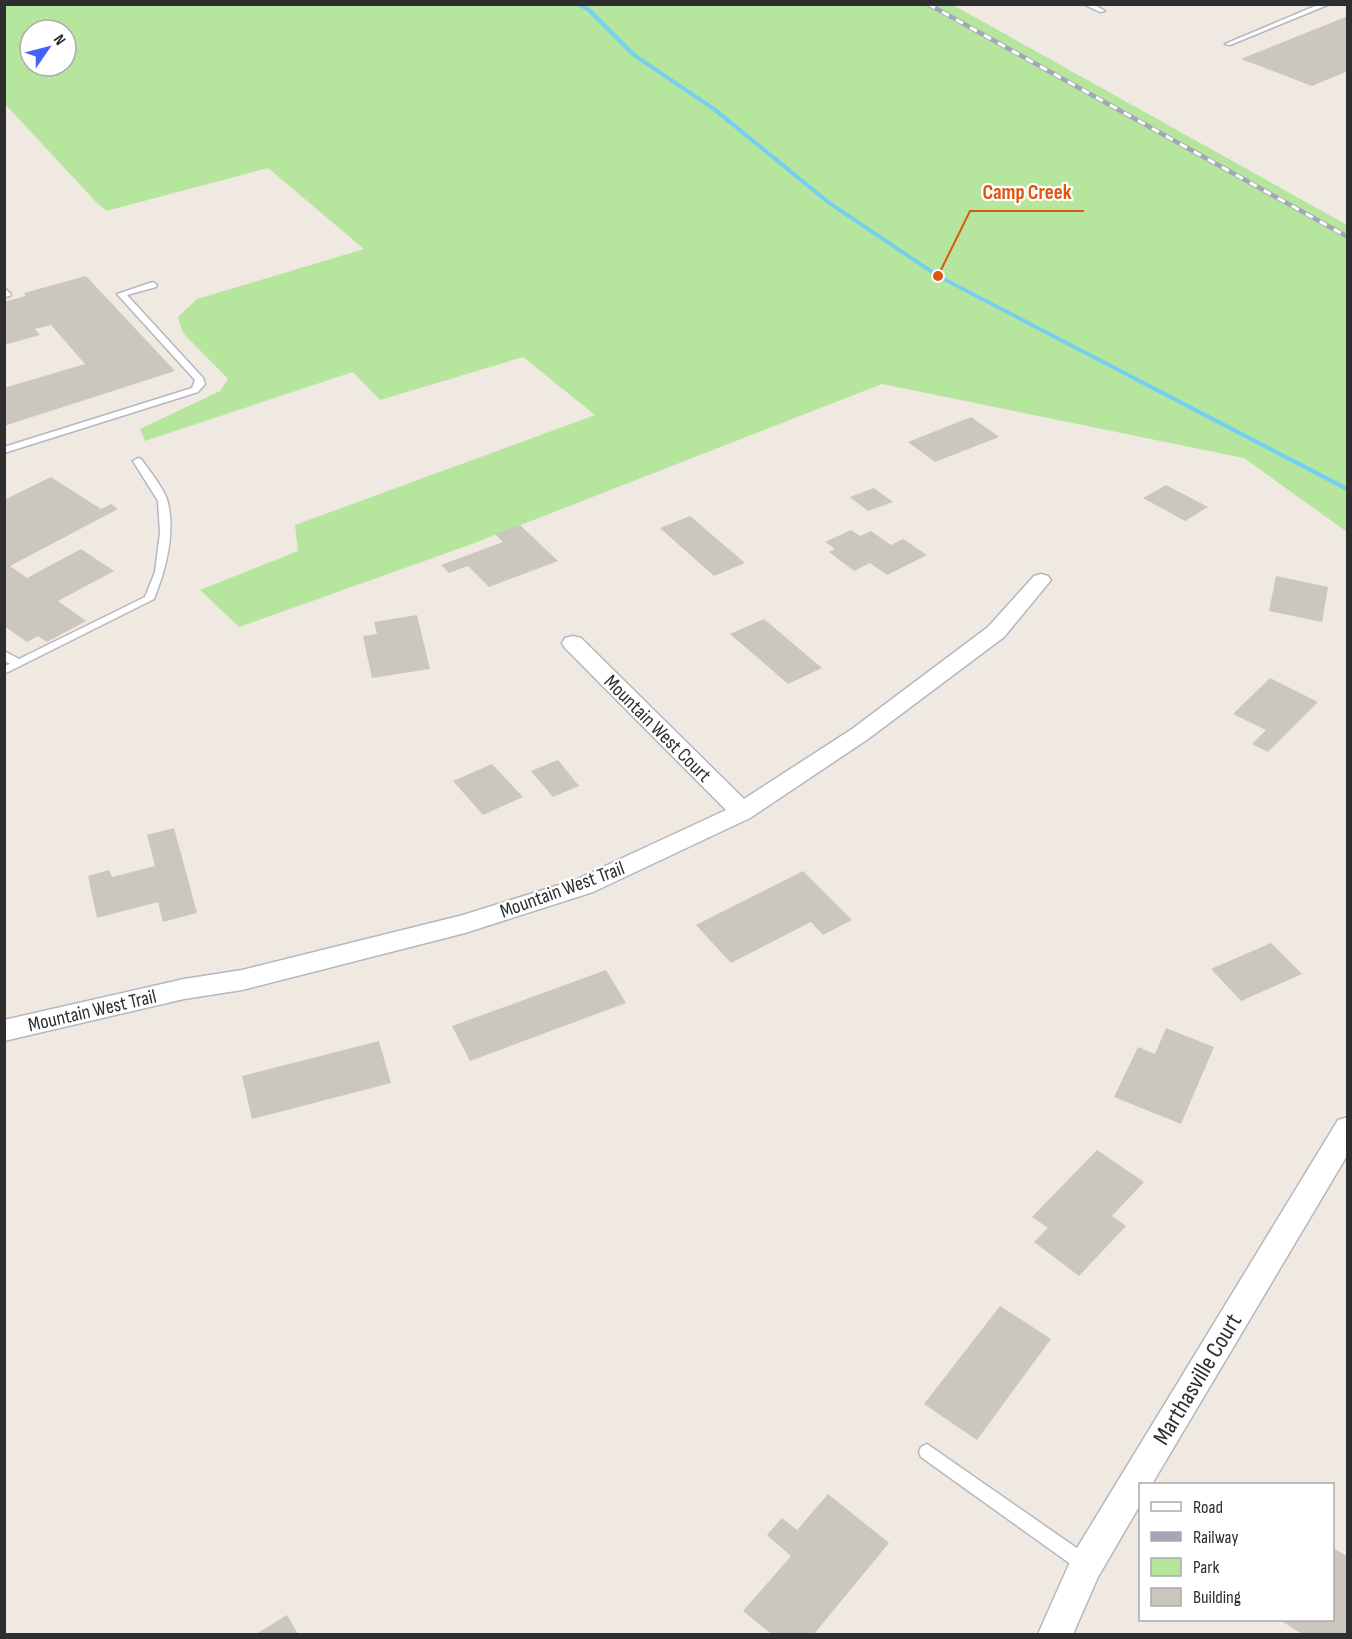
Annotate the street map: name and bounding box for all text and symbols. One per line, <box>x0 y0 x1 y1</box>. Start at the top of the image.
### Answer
north arrow <box>18 18 78 78</box>
text: N <box>49 31 69 49</box>
callout: Camp Creek <box>970 172 1084 211</box>
text: Camp Creek <box>982 180 1072 205</box>
street label: Mountain West Court <box>599 670 716 787</box>
street label: Mountain West Trail <box>497 856 628 924</box>
street label: Mountain West Trail <box>26 985 159 1037</box>
street label: Marthasville Court <box>1147 1308 1248 1450</box>
legend <box>1139 1483 1334 1621</box>
text: Road <box>1193 1497 1223 1518</box>
text: Railway <box>1193 1527 1238 1548</box>
text: Park <box>1193 1557 1219 1578</box>
text: Building <box>1193 1587 1241 1608</box>

